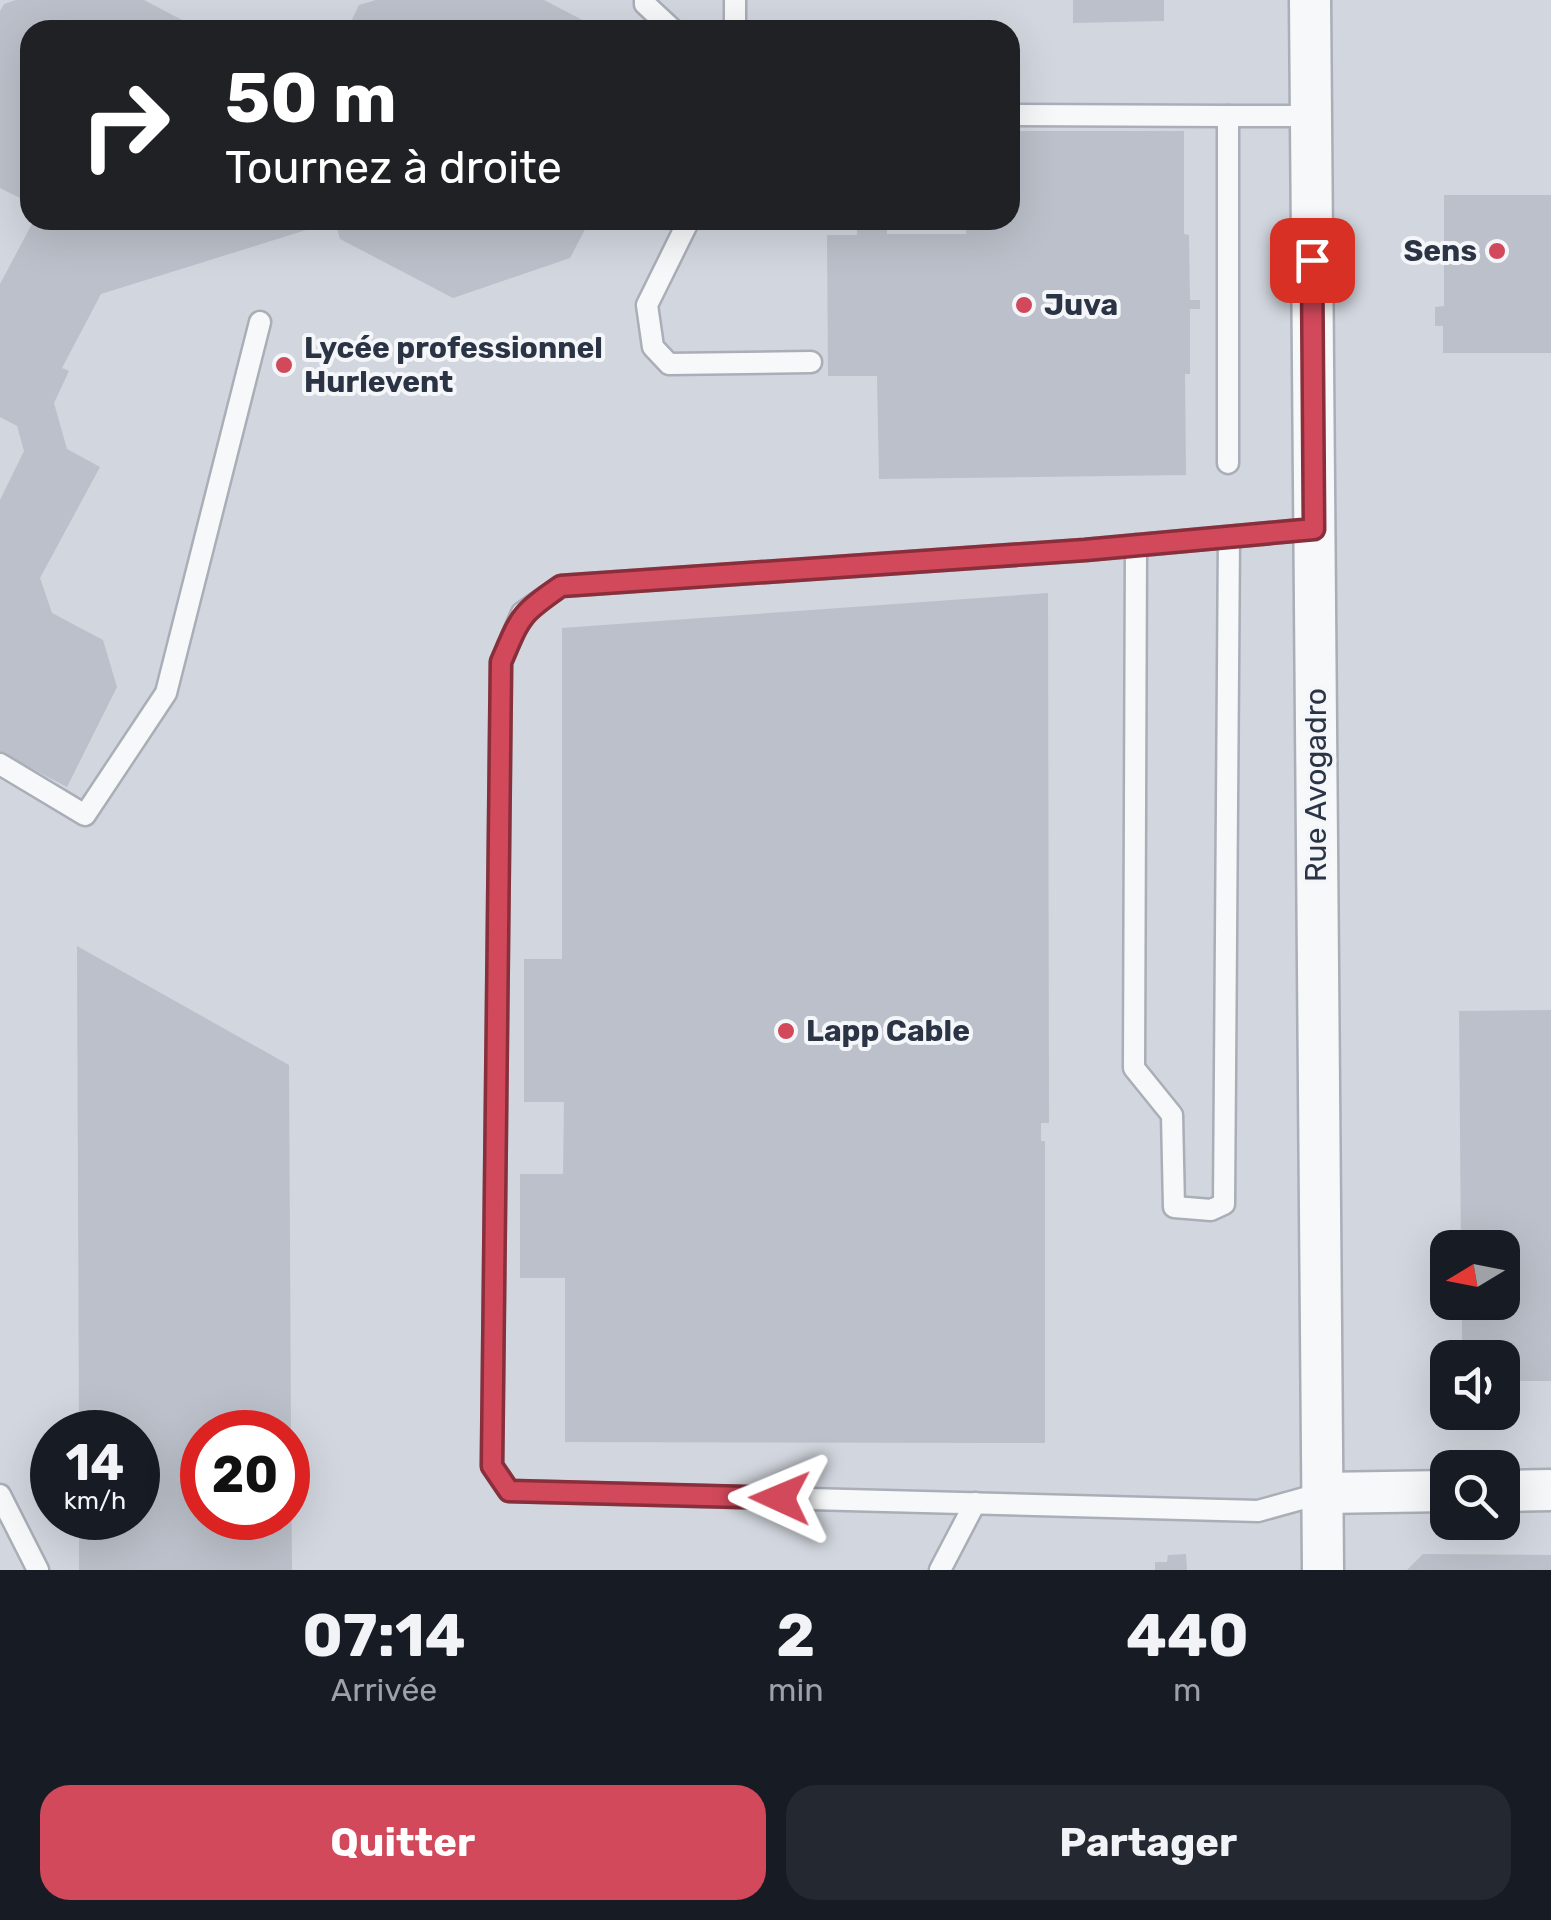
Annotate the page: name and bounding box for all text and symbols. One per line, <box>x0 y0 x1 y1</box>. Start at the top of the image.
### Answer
text: 50 m <box>225 57 397 140</box>
icon: right <box>60 60 190 190</box>
text: Tournez à droite <box>225 141 562 194</box>
pin <box>1270 218 1355 303</box>
icon: arrive <box>1285 233 1340 288</box>
place label: Sens <box>1403 233 1477 269</box>
marker: Sens <box>1486 240 1508 262</box>
place label: Juva <box>1044 287 1118 323</box>
marker: Juva <box>1013 294 1035 316</box>
place label: Lycée professionnel Hurlevent <box>304 330 603 400</box>
marker: Lycée professionnel Hurlevent <box>273 354 295 376</box>
street label: Rue Avogadro <box>1298 688 1334 882</box>
place label: Lapp Cable <box>806 1013 970 1049</box>
marker: Lapp Cable <box>775 1020 797 1042</box>
north arrow <box>1430 1230 1520 1320</box>
map controls <box>1430 1230 1520 1540</box>
button: sound <box>1430 1340 1520 1430</box>
speed limit sign: 20 <box>180 1410 310 1540</box>
text: 14 <box>66 1433 125 1493</box>
position arrow <box>728 1446 832 1550</box>
button: search <box>1430 1450 1520 1540</box>
text: km/h <box>64 1486 126 1515</box>
text: 07:14 <box>302 1600 466 1671</box>
text: 2 <box>776 1600 815 1671</box>
text: 440 <box>1126 1600 1249 1671</box>
text: Arrivée <box>331 1671 437 1709</box>
text: min <box>768 1671 824 1709</box>
text: m <box>1173 1671 1202 1709</box>
button: Quitter <box>40 1785 766 1900</box>
button: Partager <box>786 1785 1511 1900</box>

